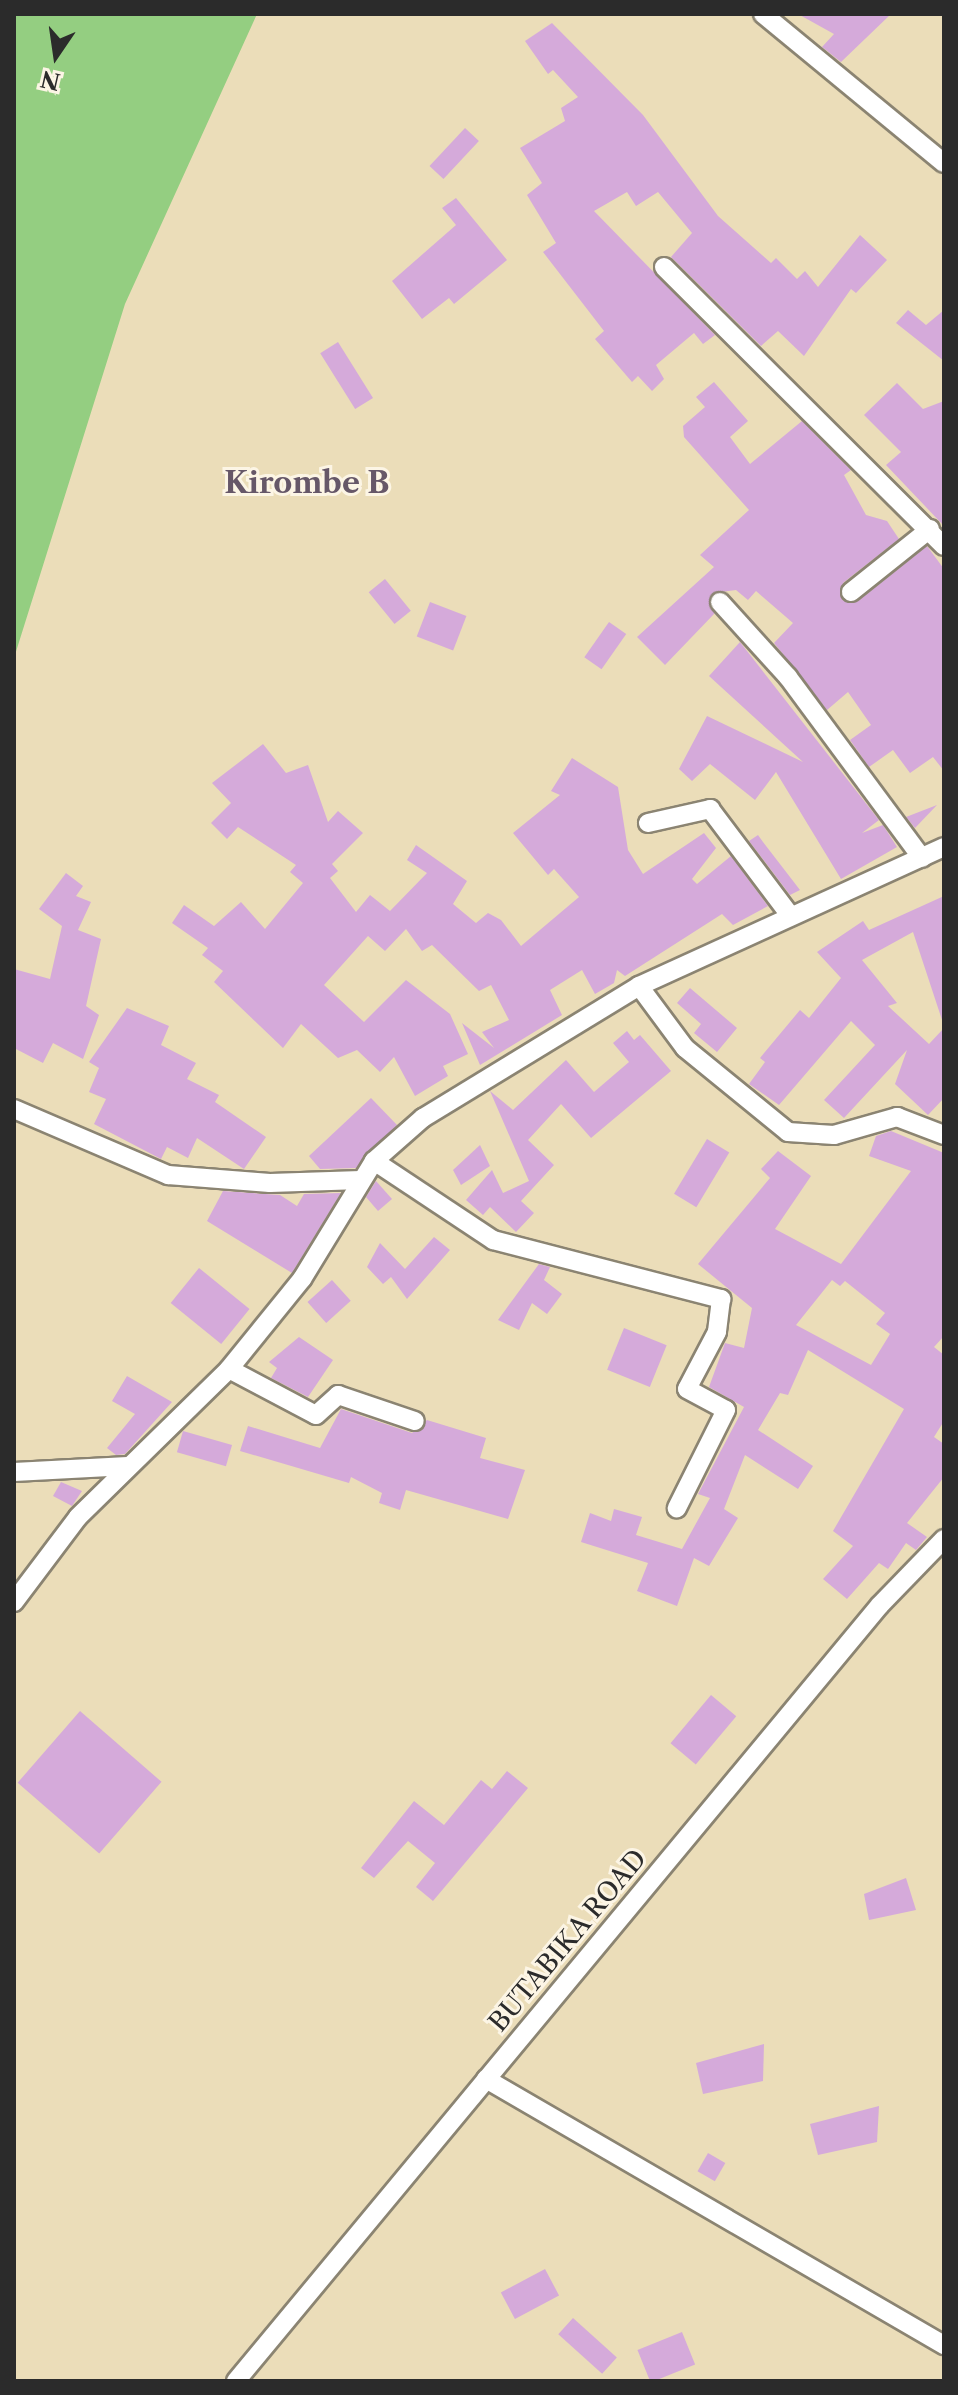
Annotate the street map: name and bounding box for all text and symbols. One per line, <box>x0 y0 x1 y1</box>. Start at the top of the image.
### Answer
north arrow <box>16 16 96 96</box>
text: N <box>38 65 63 95</box>
district label: Kirombe B <box>224 465 390 501</box>
street label: BUTABIKA ROAD <box>482 1843 654 2039</box>

